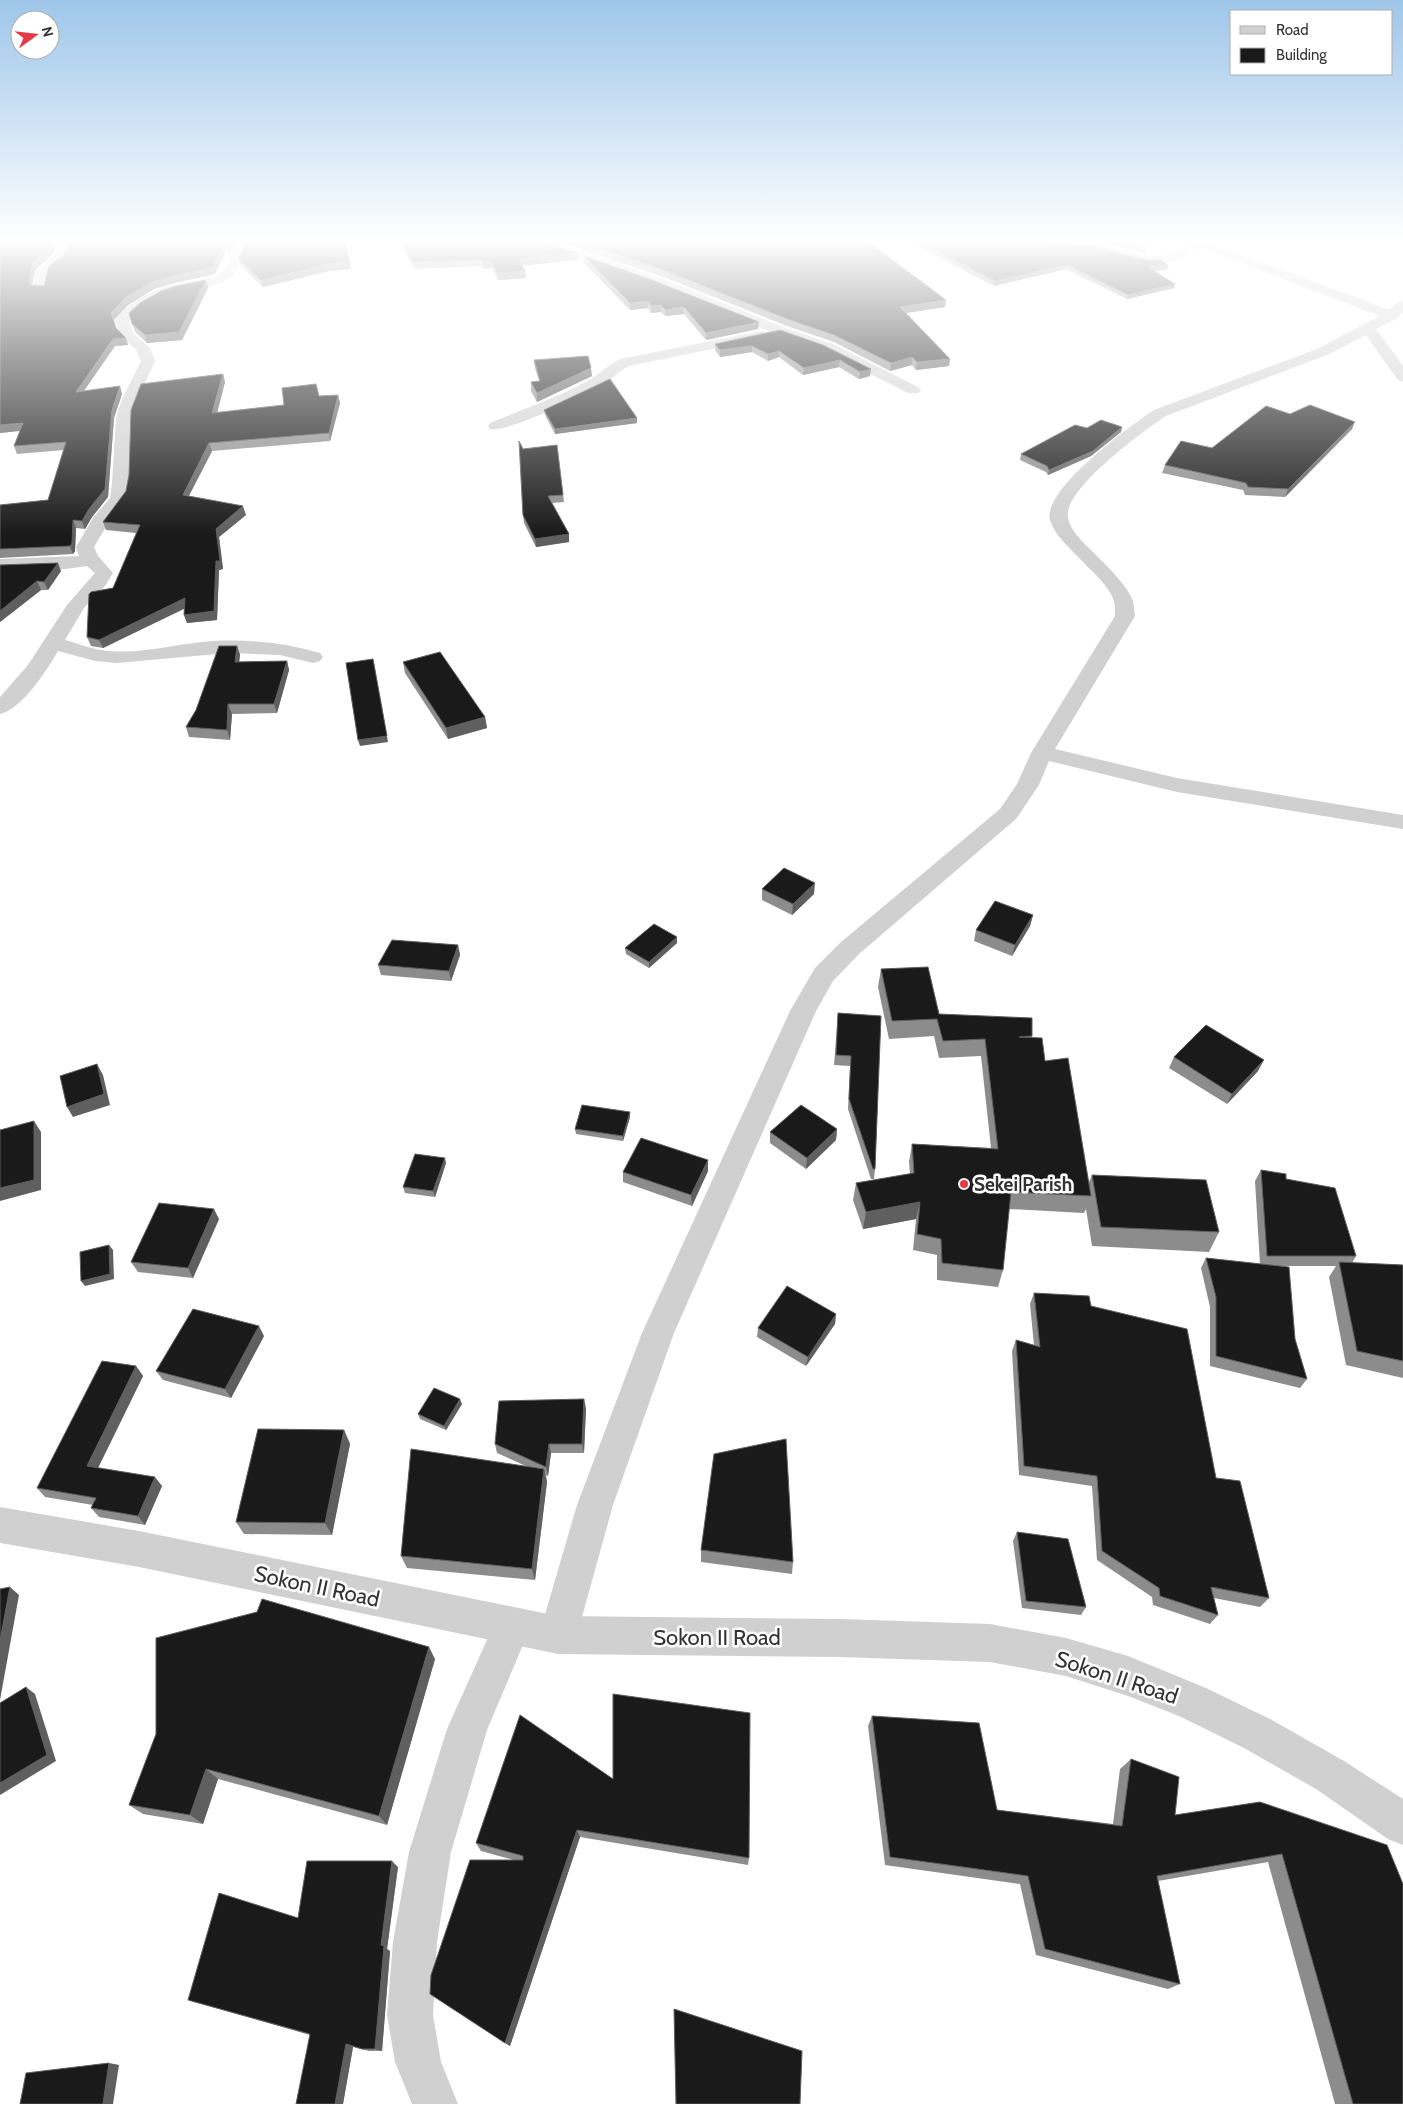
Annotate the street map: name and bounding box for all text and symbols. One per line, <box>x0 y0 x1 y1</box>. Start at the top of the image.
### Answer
north arrow <box>10 10 60 60</box>
legend <box>1230 10 1393 75</box>
text: Road <box>1276 21 1309 39</box>
text: N <box>38 25 58 39</box>
text: Building <box>1276 46 1327 64</box>
place label: Sekei Parish <box>974 1173 1072 1196</box>
marker: Sekei Parish <box>958 1178 970 1190</box>
street label: Sokon II Road <box>252 1560 382 1613</box>
street label: Sokon II Road <box>653 1624 781 1651</box>
street label: Sokon II Road <box>1052 1645 1182 1710</box>

